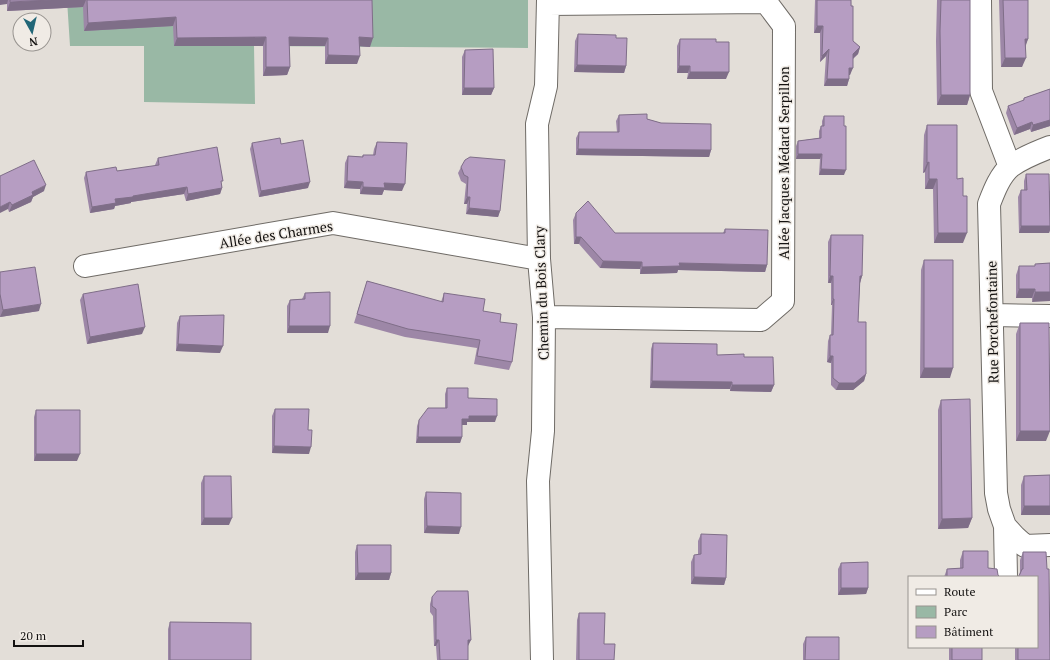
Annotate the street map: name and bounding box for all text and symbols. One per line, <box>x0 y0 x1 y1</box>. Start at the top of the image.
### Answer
north arrow <box>12 12 52 52</box>
text: N <box>28 34 38 50</box>
street label: Allée Jacques Médard Serpillon <box>774 66 793 259</box>
street label: Allée des Charmes <box>218 216 334 252</box>
street label: Chemin du Bois Clary <box>529 225 553 361</box>
street label: Rue Porchefontaine <box>981 261 1003 383</box>
legend <box>908 576 1038 648</box>
text: Route <box>944 584 975 599</box>
text: Parc <box>944 604 968 619</box>
scale bar <box>14 622 83 648</box>
text: Bâtiment <box>944 624 994 639</box>
text: 20 m <box>20 628 47 643</box>

